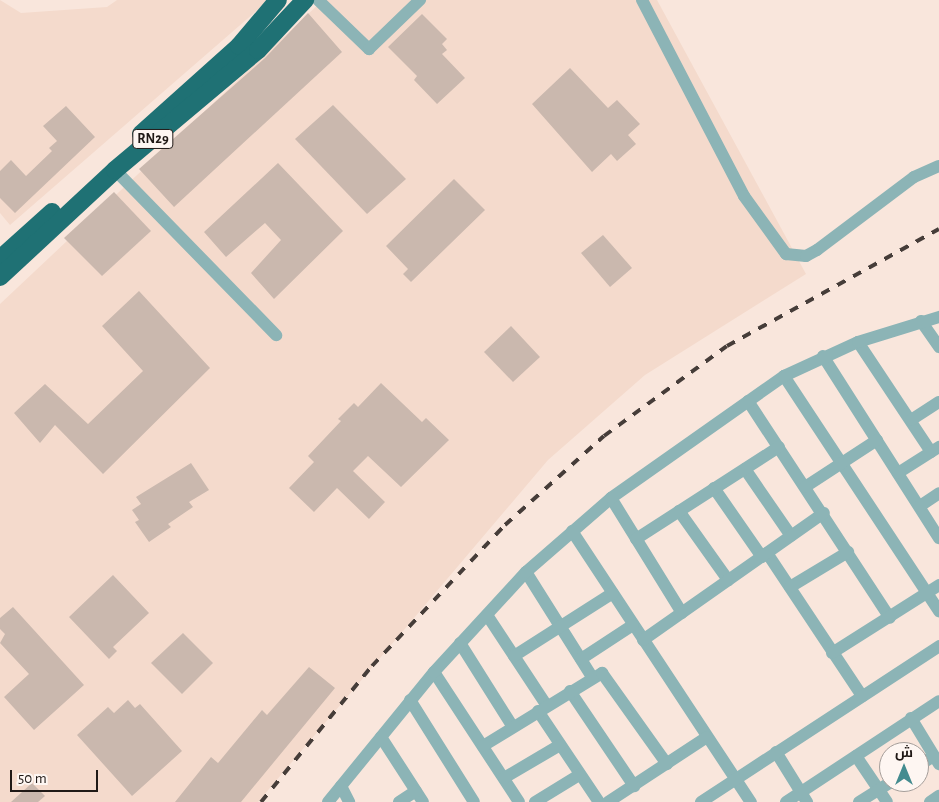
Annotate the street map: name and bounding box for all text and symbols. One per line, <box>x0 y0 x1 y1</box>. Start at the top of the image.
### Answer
road number: RN29 <box>132 128 174 150</box>
north arrow <box>879 742 929 792</box>
text: ش <box>895 746 913 760</box>
scale bar <box>12 760 100 792</box>
text: 50 m <box>18 771 47 786</box>

